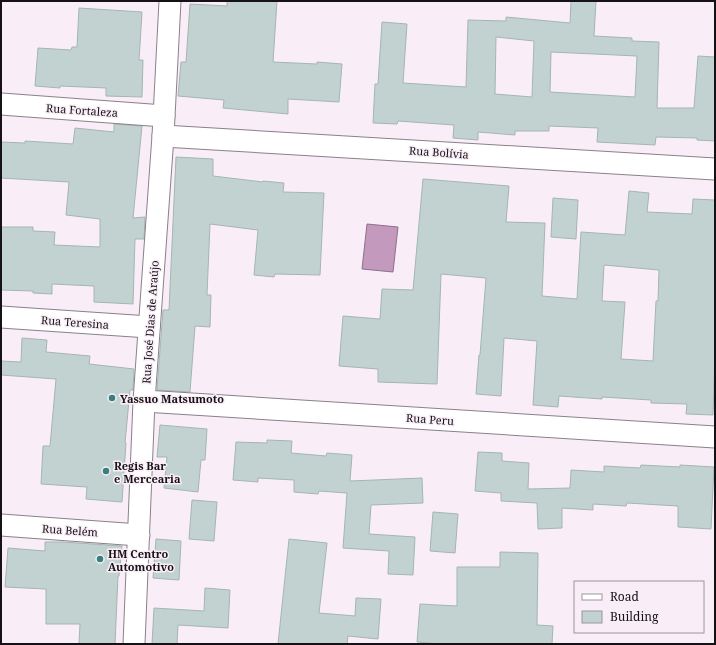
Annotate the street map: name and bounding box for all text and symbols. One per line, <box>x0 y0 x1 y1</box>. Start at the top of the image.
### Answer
street label: Rua Fortaleza <box>46 100 118 120</box>
street label: Rua Bolívia <box>409 142 469 162</box>
street label: Rua José Dias de Araújo <box>138 260 162 384</box>
street label: Rua Teresina <box>40 312 110 332</box>
place label: Yassuo Matsumoto <box>120 391 224 406</box>
marker: Yassuo Matsumoto <box>107 393 117 403</box>
street label: Rua Peru <box>406 410 454 428</box>
place label: Regis Bar e Mercearia <box>114 458 181 486</box>
marker: Regis Bar e Mercearia <box>101 466 111 476</box>
street label: Rua Belém <box>42 521 99 539</box>
place label: HM Centro Automotivo <box>108 546 174 574</box>
marker: HM Centro Automotivo <box>95 554 105 564</box>
legend <box>574 581 704 633</box>
text: Road <box>610 588 640 605</box>
text: Building <box>610 608 659 625</box>

